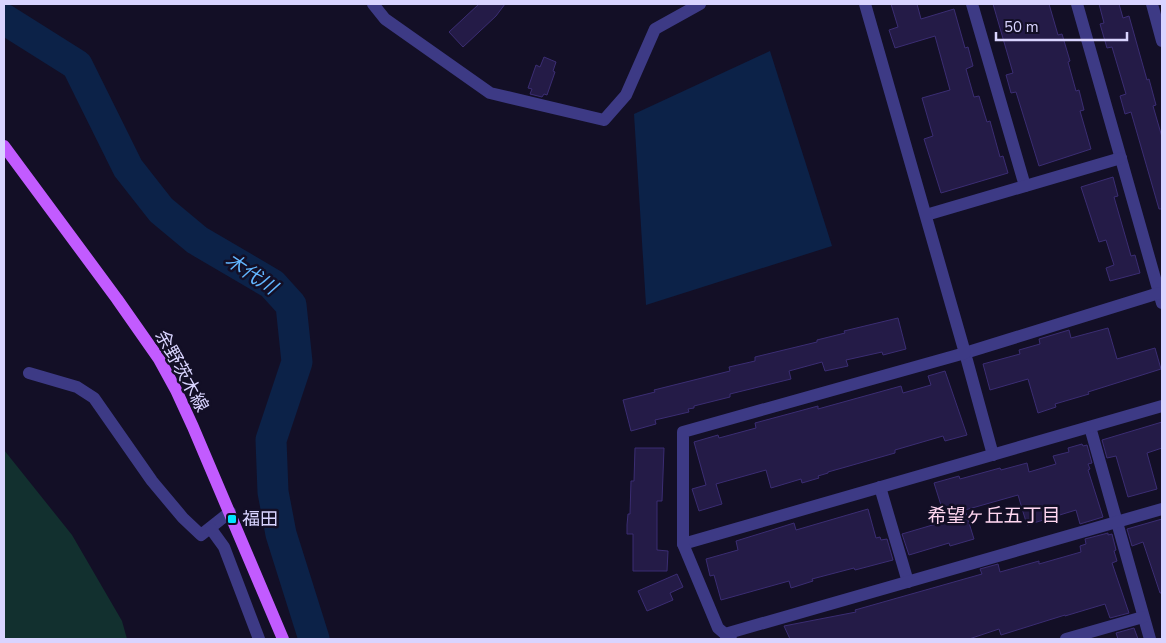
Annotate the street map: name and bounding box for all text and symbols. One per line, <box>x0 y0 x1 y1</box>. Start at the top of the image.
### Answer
scale bar <box>996 10 1127 42</box>
text: 50 m <box>1004 17 1039 37</box>
water label: 木代川 <box>220 247 284 302</box>
street label: 余野茨木線 <box>150 326 214 416</box>
district label: 希望ヶ丘五丁目 <box>927 503 1061 529</box>
place label: 福田 <box>242 507 278 531</box>
marker: 福田 <box>226 513 238 525</box>

